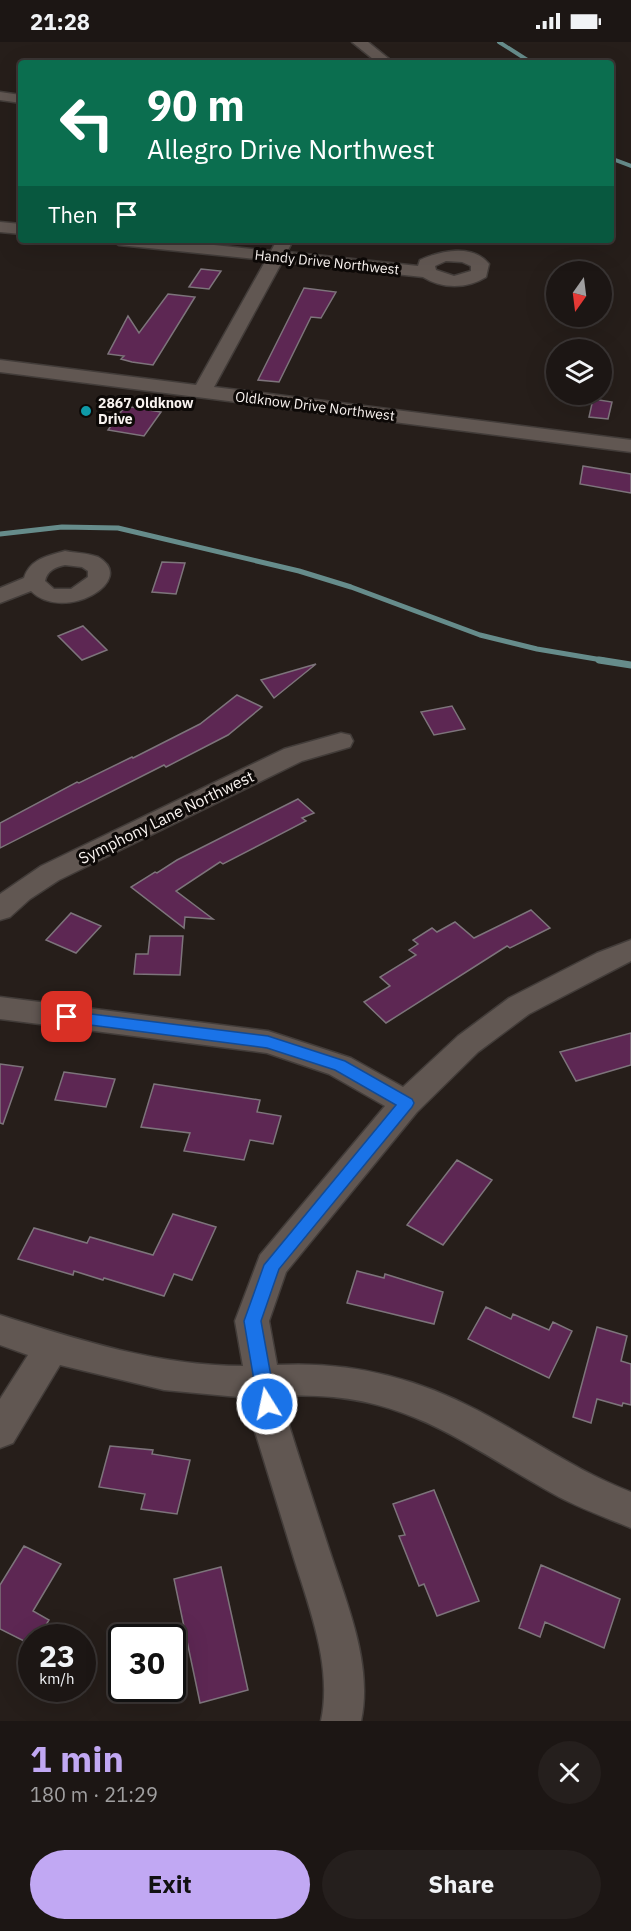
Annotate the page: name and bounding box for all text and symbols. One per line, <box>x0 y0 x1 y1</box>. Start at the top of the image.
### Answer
text: 21:28 <box>30 7 90 36</box>
text: 90 m <box>147 78 245 133</box>
icon: left <box>48 84 126 162</box>
text: Allegro Drive Northwest <box>147 131 435 166</box>
icon: arrive <box>110 198 143 231</box>
text: Then <box>48 200 98 229</box>
street label: Handy Drive Northwest <box>254 245 400 279</box>
north arrow <box>546 261 612 327</box>
map controls <box>546 261 612 405</box>
button: layers <box>546 339 612 405</box>
street label: Oldknow Drive Northwest <box>234 387 396 425</box>
place label: 2867 Oldknow Drive <box>98 394 194 428</box>
marker: 2867 Oldknow Drive <box>79 404 93 418</box>
street label: Symphony Lane Northwest <box>75 766 257 868</box>
pin <box>41 991 92 1042</box>
icon: arrive <box>50 1000 83 1033</box>
position arrow <box>235 1372 299 1436</box>
speed limit sign: 30 <box>108 1624 186 1702</box>
text: 23 <box>39 1636 75 1675</box>
text: km/h <box>39 1669 75 1688</box>
text: 1 min <box>30 1735 124 1782</box>
button: close <box>538 1741 601 1804</box>
text: 180 m · 21:29 <box>30 1781 158 1808</box>
button: Exit <box>30 1850 310 1919</box>
button: Share <box>322 1850 601 1919</box>

